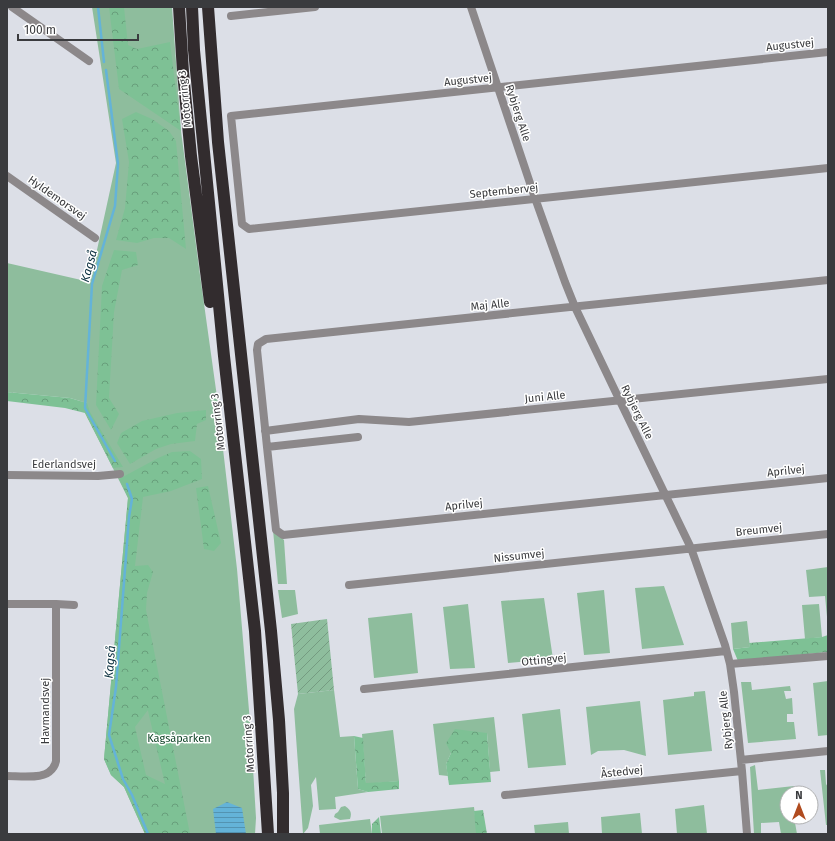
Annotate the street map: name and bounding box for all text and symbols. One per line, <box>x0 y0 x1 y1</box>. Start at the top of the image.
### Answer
scale bar <box>18 16 138 42</box>
text: 100 m <box>24 23 56 37</box>
street label: Augustvej <box>765 36 815 54</box>
street label: Motorring 3 <box>176 70 194 128</box>
street label: Augustvej <box>443 71 493 89</box>
street label: Rybjerg Alle <box>503 83 533 143</box>
street label: Hyldemorsvej <box>25 173 89 223</box>
street label: Septembervej <box>469 181 539 201</box>
water label: Kagså <box>78 248 100 284</box>
street label: Maj Alle <box>470 296 510 314</box>
street label: Rybjerg Alle <box>618 383 656 441</box>
street label: Juni Alle <box>524 388 566 406</box>
street label: Motorring 3 <box>208 393 228 451</box>
street label: Ederlandsvej <box>32 458 96 471</box>
street label: Aprilvej <box>767 463 805 479</box>
street label: Aprilvej <box>445 497 483 513</box>
street label: Breumvej <box>735 521 783 539</box>
street label: Nissumvej <box>493 547 545 565</box>
water label: Kagså <box>102 645 118 679</box>
street label: Ottingvej <box>521 651 567 669</box>
street label: Havmandsvej <box>39 678 52 744</box>
street label: Rybjerg Alle <box>716 690 736 750</box>
street label: Motorring 3 <box>241 715 257 773</box>
park label: Kagsåparken <box>147 732 211 745</box>
street label: Åstedvej <box>600 762 644 781</box>
north arrow <box>779 785 819 825</box>
text: N <box>795 789 803 802</box>

